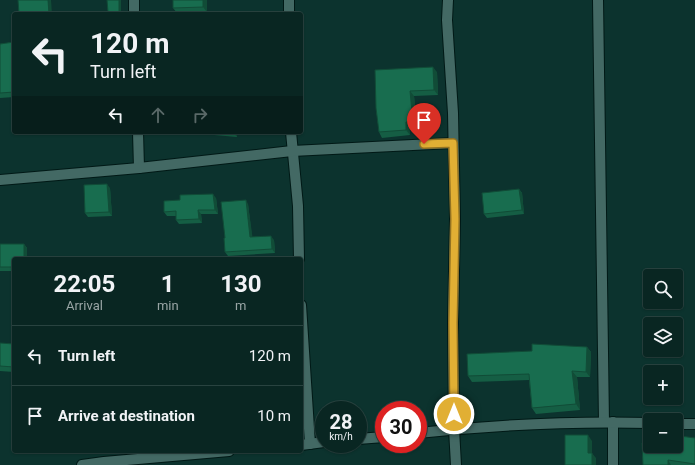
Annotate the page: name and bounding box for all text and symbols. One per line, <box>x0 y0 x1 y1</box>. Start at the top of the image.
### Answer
text: 120 m <box>90 27 169 60</box>
icon: left <box>24 28 76 80</box>
text: Turn left <box>90 61 156 82</box>
pin <box>407 103 441 144</box>
icon: left <box>105 104 127 126</box>
icon: ahead <box>147 104 169 126</box>
icon: right <box>189 104 211 126</box>
icon: arrive <box>413 109 435 131</box>
map controls <box>643 269 683 453</box>
button: search <box>643 269 683 309</box>
text: 22:05 <box>54 270 115 298</box>
text: 1 <box>161 270 175 298</box>
text: 130 <box>220 270 261 298</box>
text: Arrival <box>66 298 103 313</box>
text: min <box>157 298 179 313</box>
text: m <box>235 298 247 313</box>
button: layers <box>643 317 683 357</box>
icon: left <box>24 345 46 367</box>
text: Turn left <box>58 347 115 365</box>
text: 120 m <box>249 347 291 365</box>
button: + <box>643 365 683 405</box>
position arrow <box>433 393 475 435</box>
speed limit sign: 30 <box>375 401 427 453</box>
icon: arrive <box>24 405 46 427</box>
text: Arrive at destination <box>58 407 195 425</box>
text: 10 m <box>257 407 291 425</box>
text: 28 <box>330 410 352 434</box>
button: − <box>643 413 683 453</box>
text: km/h <box>329 431 353 442</box>

